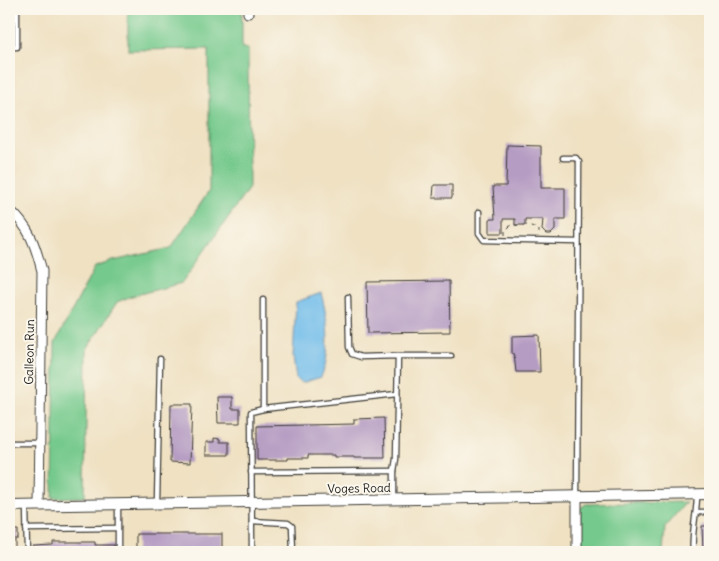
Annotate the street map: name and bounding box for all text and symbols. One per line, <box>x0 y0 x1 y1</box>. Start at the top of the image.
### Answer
street label: Galleon Run <box>21 319 37 385</box>
street label: Voges Road <box>327 480 391 496</box>

